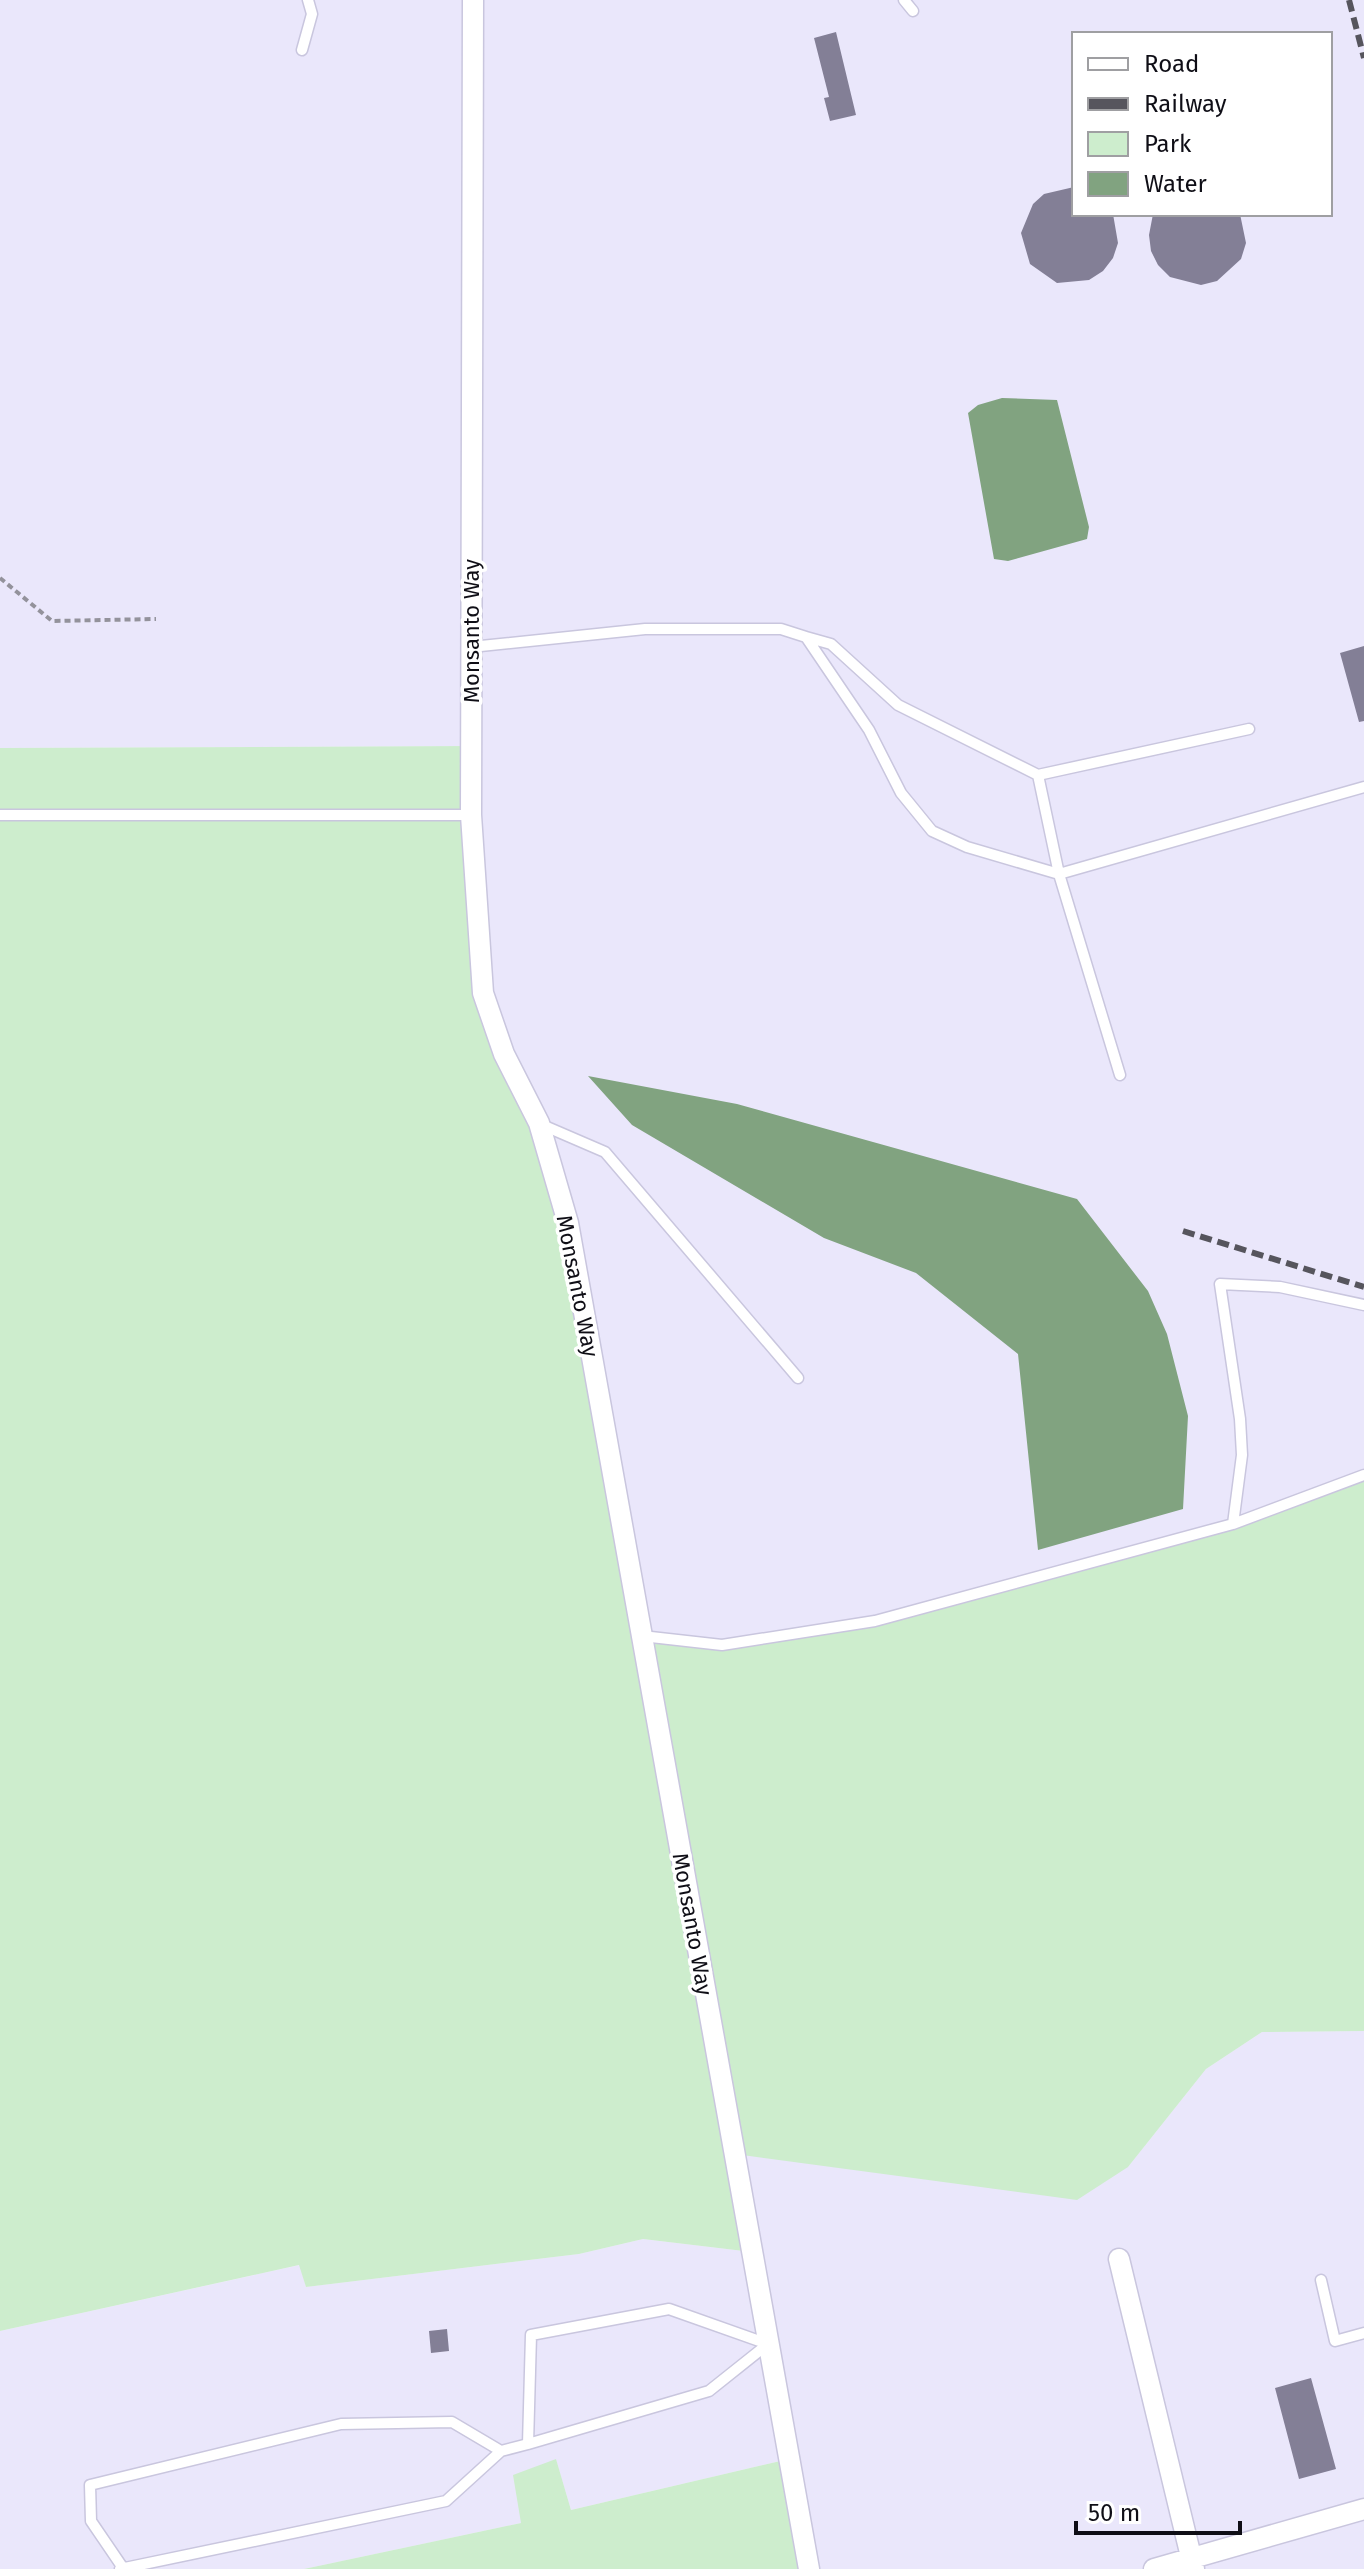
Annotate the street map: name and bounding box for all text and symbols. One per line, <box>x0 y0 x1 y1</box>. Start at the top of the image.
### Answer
legend <box>1072 32 1332 216</box>
text: Road <box>1144 50 1199 78</box>
text: Railway <box>1144 90 1227 118</box>
text: Park <box>1144 130 1192 158</box>
text: Water <box>1144 170 1208 198</box>
street label: Monsanto Way <box>458 559 485 703</box>
street label: Monsanto Way <box>551 1213 605 1360</box>
street label: Monsanto Way <box>667 1851 718 1998</box>
scale bar <box>1076 2485 1240 2535</box>
text: 50 m <box>1088 2499 1140 2527</box>

